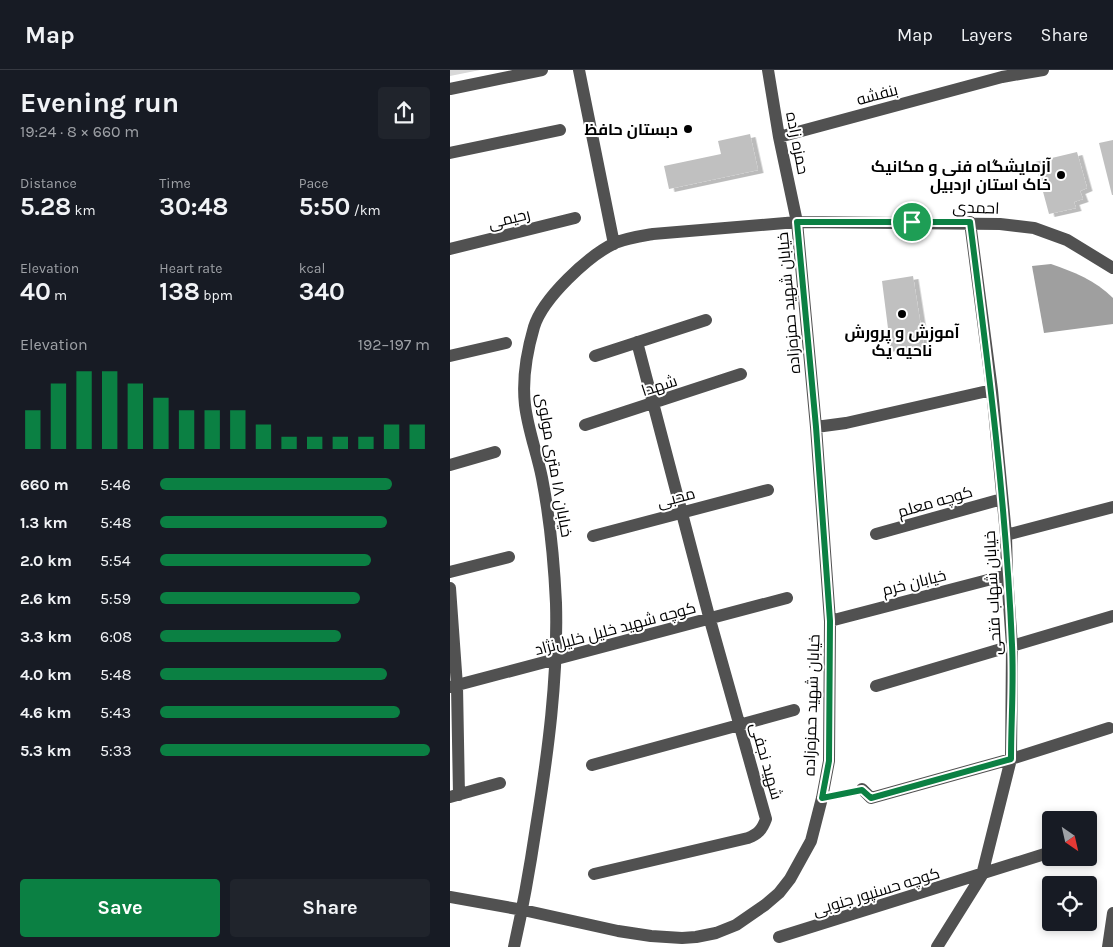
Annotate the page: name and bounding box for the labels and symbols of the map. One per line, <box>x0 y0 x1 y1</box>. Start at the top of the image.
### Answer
street label: بنفشه <box>854 80 900 109</box>
street label: حمزه زاده <box>782 110 813 176</box>
place label: دبستان حافظ <box>584 120 678 139</box>
marker: دبستان حافظ <box>682 123 694 135</box>
place label: آزمایشگاه فنی و مکانیک خاک استان اردبیل <box>871 157 1051 194</box>
marker: آزمایشگاه فنی و مکانیک خاک استان اردبیل <box>1055 169 1067 181</box>
street label: احمدی <box>952 197 1000 219</box>
pin <box>891 201 933 243</box>
street label: رحیمی <box>486 204 532 234</box>
street label: خیابان شهید حمزه‌زاده <box>773 231 805 375</box>
marker: آموزش و پرورش ناحیه یک <box>896 308 908 320</box>
place label: آموزش و پرورش ناحیه یک <box>844 323 960 360</box>
street label: شهدا <box>639 371 680 401</box>
street label: خیابان ۱۸ متری مولوی <box>531 392 577 539</box>
street label: کوچه معلم <box>895 482 975 523</box>
street label: محبی <box>655 483 698 513</box>
street label: خیابان شهاب فتحی <box>980 530 1006 656</box>
street label: خیابان خرم <box>880 565 949 602</box>
street label: کوچه شهید خلیل خلیل‌نژاد <box>532 598 698 661</box>
street label: خیابان شهید حمزه‌زاده <box>800 634 824 776</box>
street label: شهید نجفی <box>746 720 787 802</box>
north arrow <box>1042 811 1098 866</box>
street label: کوچه حسنپور جنوبی <box>810 863 942 922</box>

